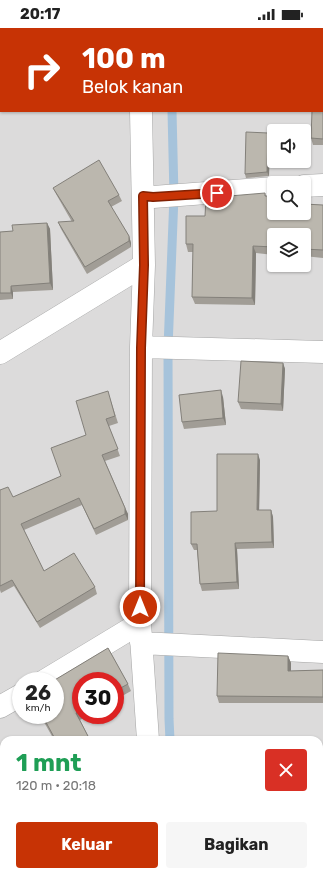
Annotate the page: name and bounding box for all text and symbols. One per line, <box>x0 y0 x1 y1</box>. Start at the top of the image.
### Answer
text: 20:17 <box>20 5 60 23</box>
text: 100 m <box>82 42 166 75</box>
icon: right <box>16 44 68 96</box>
text: Belok kanan <box>82 76 183 98</box>
map controls <box>267 124 311 272</box>
button: sound <box>267 124 311 168</box>
pin <box>200 176 234 210</box>
button: search <box>267 176 311 220</box>
icon: arrive <box>206 182 228 204</box>
button: layers <box>267 228 311 272</box>
position arrow <box>119 586 161 628</box>
speed limit sign: 30 <box>72 672 124 724</box>
text: 26 <box>25 681 51 705</box>
text: km/h <box>26 702 50 714</box>
text: 1 mnt <box>16 749 82 777</box>
button: close <box>265 749 307 791</box>
text: 120 m · 20:18 <box>16 778 96 793</box>
button: Keluar <box>16 822 158 868</box>
button: Bagikan <box>166 822 307 868</box>

